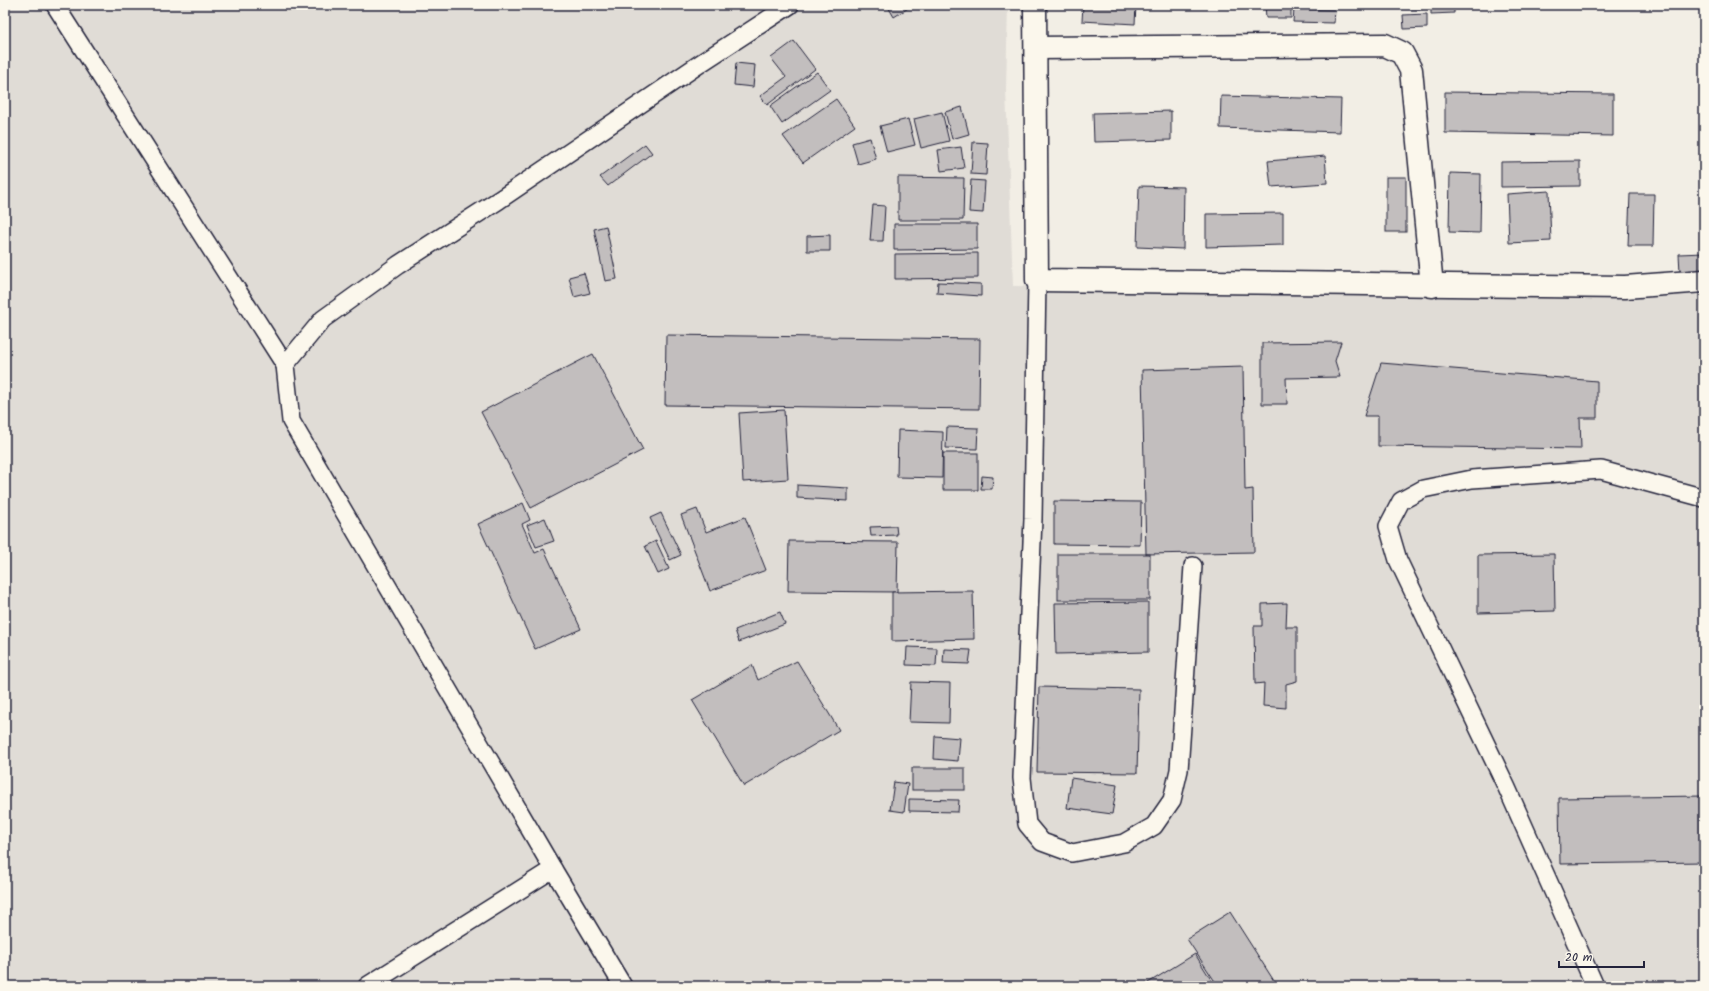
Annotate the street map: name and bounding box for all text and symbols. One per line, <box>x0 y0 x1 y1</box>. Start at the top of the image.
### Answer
scale bar <box>1559 943 1644 969</box>
text: 20 m <box>1565 948 1593 967</box>

